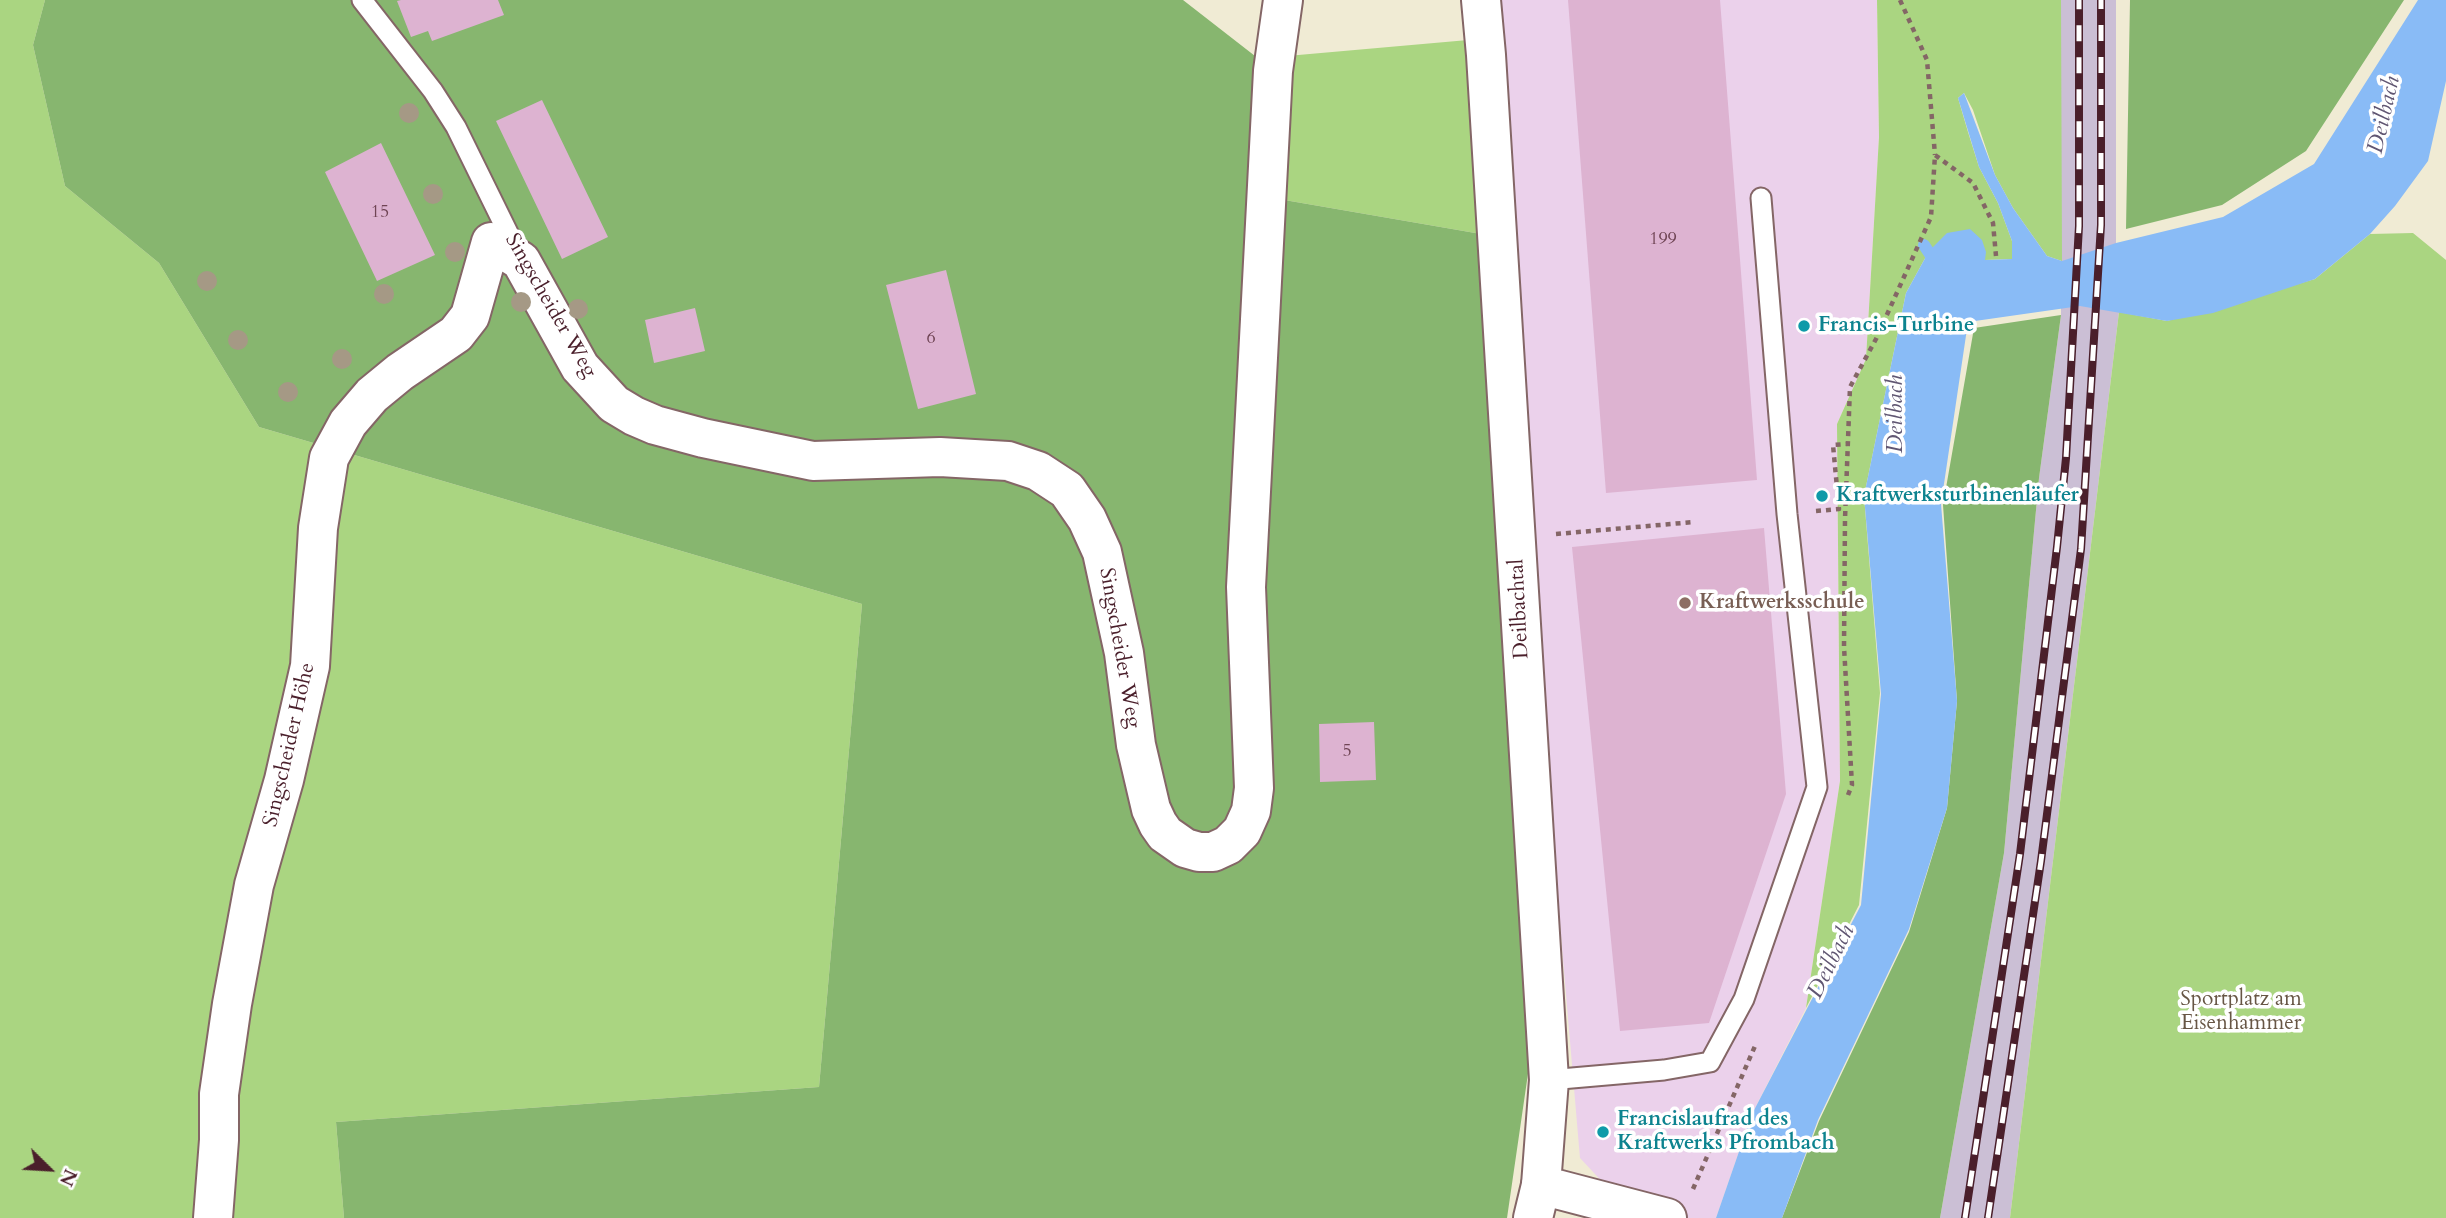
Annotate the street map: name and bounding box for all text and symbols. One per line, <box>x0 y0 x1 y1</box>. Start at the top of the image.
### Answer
water label: Deilbach <box>2363 74 2407 156</box>
house number: 15 <box>371 202 389 224</box>
street label: Singscheider Weg <box>499 229 601 383</box>
house number: 199 <box>1649 229 1677 251</box>
place label: Francis-Turbine <box>1818 313 1975 339</box>
marker: Francis-Turbine <box>1796 318 1812 334</box>
house number: 6 <box>926 328 936 350</box>
water label: Deilbach <box>1883 375 1911 453</box>
place label: Kraftwerksturbinenläufer <box>1836 483 2079 509</box>
marker: Kraftwerksturbinenläufer <box>1814 488 1830 504</box>
street label: Deilbachtal <box>1505 558 1535 660</box>
street label: Singscheider Weg <box>1093 566 1145 730</box>
place label: Kraftwerksschule <box>1699 590 1865 616</box>
marker: Kraftwerksschule <box>1677 595 1693 611</box>
street label: Singscheider Höhe <box>259 660 321 830</box>
house number: 5 <box>1342 741 1352 763</box>
water label: Deilbach <box>1802 921 1862 1003</box>
park label: Sportplatz am Eisenhammer <box>2180 987 2302 1037</box>
place label: Francislaufrad des Kraftwerks Pfrombach <box>1617 1107 1835 1157</box>
marker: Francislaufrad des Kraftwerks Pfrombach <box>1595 1124 1611 1140</box>
north arrow <box>14 1134 84 1204</box>
text: N <box>53 1165 83 1190</box>

